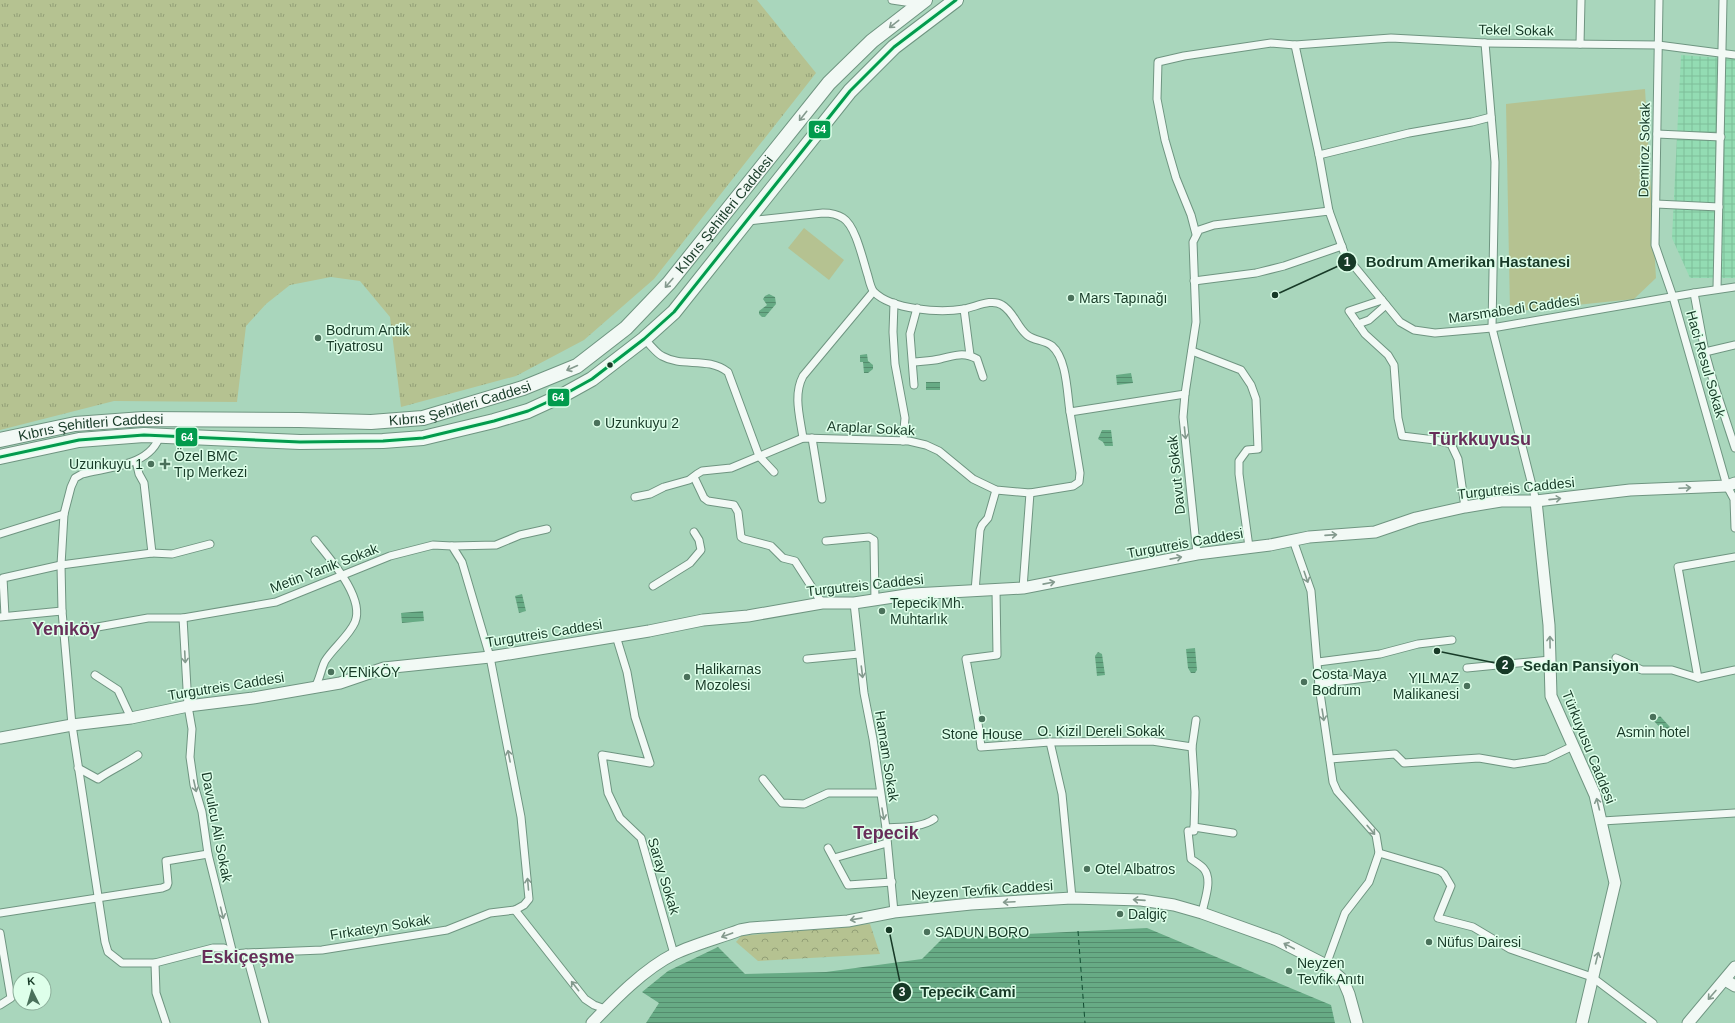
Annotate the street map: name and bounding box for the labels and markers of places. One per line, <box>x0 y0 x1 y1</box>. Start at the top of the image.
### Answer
callout: Bodrum Amerikan Hastanesi <box>1337 248 1578 275</box>
place label: Mars Tapınağı <box>1079 290 1167 306</box>
marker: Mars Tapınağı <box>1066 293 1076 303</box>
place label: Bodrum Antik Tiyatrosu <box>326 322 410 354</box>
marker: Bodrum Antik Tiyatrosu <box>313 333 323 343</box>
unlabelled marker <box>605 360 615 370</box>
place label: Uzunkuyu 2 <box>605 415 679 431</box>
marker: Uzunkuyu 2 <box>592 418 602 428</box>
place label: Özel BMC Tıp Merkezi <box>174 447 247 480</box>
place label: Uzunkuyu 1 <box>69 456 143 472</box>
marker: Özel BMC Tıp Merkezi <box>159 458 171 470</box>
marker: Uzunkuyu 1 <box>146 459 156 469</box>
place label: Tepecik Mh. Muhtarlık <box>890 595 965 627</box>
marker: Tepecik Mh. Muhtarlık <box>877 606 887 616</box>
callout: Sedan Pansiyon <box>1495 652 1647 679</box>
place label: Halikarnas Mozolesi <box>695 661 761 693</box>
place label: YENiKÖY <box>339 663 401 680</box>
place label: Costa Maya Bodrum <box>1312 666 1387 698</box>
marker: YENiKÖY <box>326 667 336 677</box>
place label: YILMAZ Malikanesi <box>1393 670 1459 702</box>
marker: Halikarnas Mozolesi <box>682 672 692 682</box>
marker: Costa Maya Bodrum <box>1299 677 1309 687</box>
marker: YILMAZ Malikanesi <box>1462 681 1472 691</box>
marker: Asmin hotel <box>1648 712 1658 722</box>
marker: Stone House <box>977 714 987 724</box>
place label: Asmin hotel <box>1616 724 1690 740</box>
place label: Stone House <box>942 726 1023 742</box>
place label: Otel Albatros <box>1095 861 1175 877</box>
marker: Otel Albatros <box>1082 864 1092 874</box>
place label: Dalgiç <box>1128 906 1167 922</box>
marker: Dalgiç <box>1115 909 1125 919</box>
place label: SADUN BORO <box>935 924 1029 940</box>
marker: SADUN BORO <box>922 927 932 937</box>
place label: Nüfus Dairesi <box>1437 934 1521 950</box>
marker: Nüfus Dairesi <box>1424 937 1434 947</box>
place label: Neyzen Tevfik Anıtı <box>1297 955 1365 987</box>
marker: Neyzen Tevfik Anıtı <box>1284 966 1294 976</box>
callout: Tepecik Cami <box>892 979 1024 1006</box>

